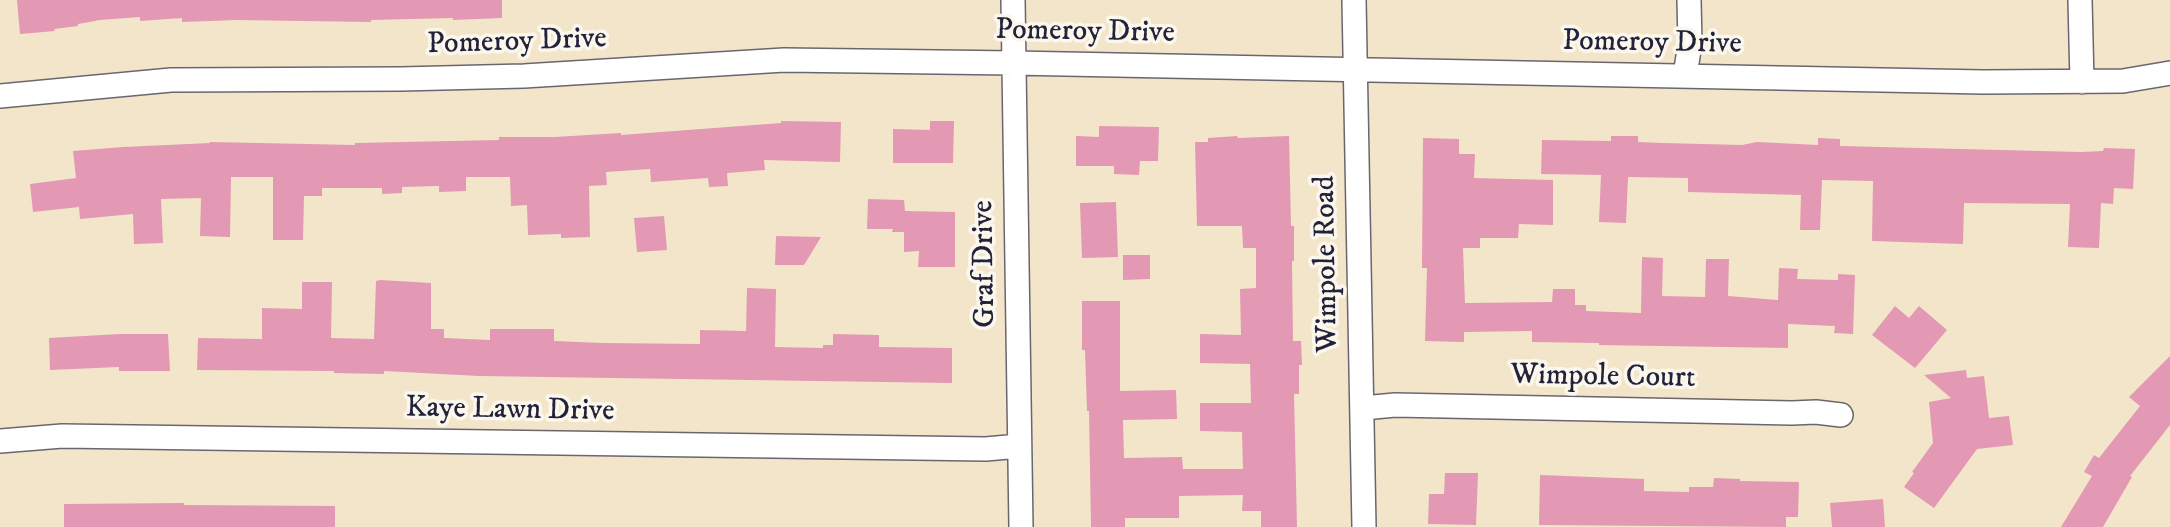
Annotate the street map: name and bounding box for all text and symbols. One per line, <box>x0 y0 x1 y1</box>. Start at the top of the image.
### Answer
street label: Pomeroy Drive <box>995 13 1175 53</box>
street label: Pomeroy Drive <box>427 22 607 64</box>
street label: Pomeroy Drive <box>1562 24 1742 64</box>
street label: Wimpole Road <box>1308 175 1348 353</box>
street label: Graf Drive <box>967 200 1005 328</box>
street label: Wimpole Court <box>1510 358 1696 398</box>
street label: Kaye Lawn Drive <box>405 391 615 431</box>

